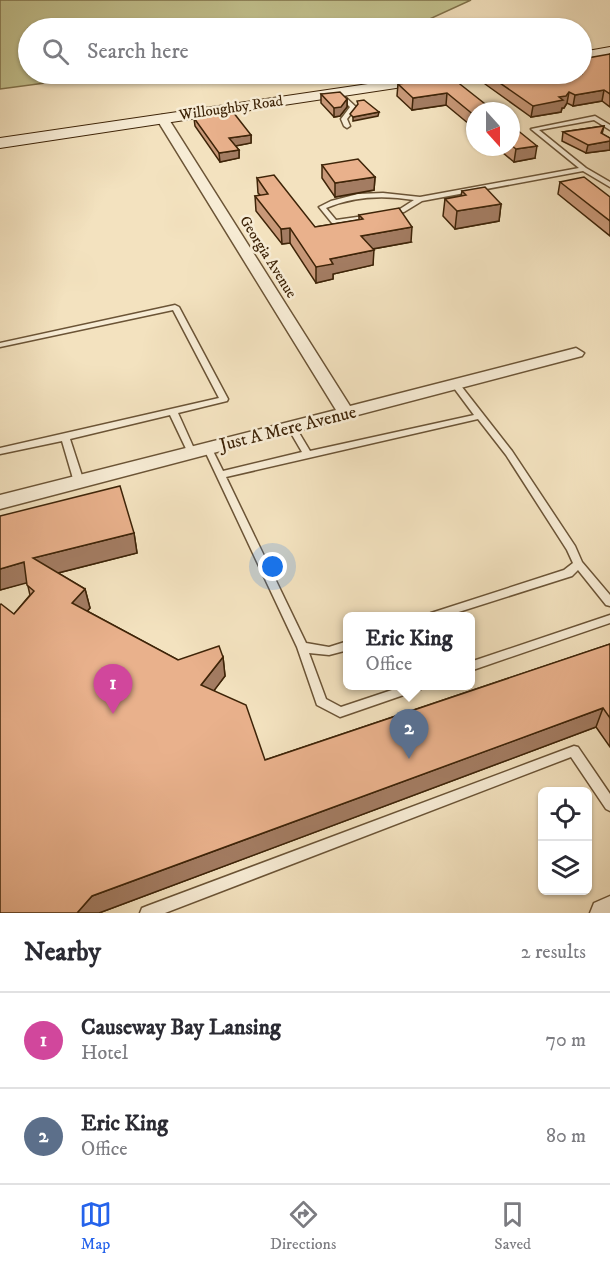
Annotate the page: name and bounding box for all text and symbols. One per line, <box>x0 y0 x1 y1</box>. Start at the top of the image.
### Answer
search box <box>18 18 592 84</box>
icon: search <box>39 35 72 68</box>
text: Search here <box>87 38 189 65</box>
street label: Willoughby Road <box>177 91 285 125</box>
north arrow <box>466 102 520 156</box>
street label: Georgia Avenue <box>235 212 301 302</box>
street label: Just A Mere Avenue <box>215 401 359 457</box>
your location <box>258 552 287 581</box>
popup <box>343 612 475 690</box>
text: Eric King <box>366 625 452 652</box>
text: Office <box>366 652 412 677</box>
pin: 1 <box>94 664 132 714</box>
pin: 2 <box>390 710 428 759</box>
map controls <box>538 787 592 895</box>
button: locate <box>538 787 592 841</box>
button: layers <box>538 841 592 895</box>
text: Nearby <box>24 936 101 969</box>
text: 2 results <box>521 940 586 965</box>
text: Causeway Bay Lansing <box>81 1014 281 1041</box>
text: 1 <box>40 1028 47 1053</box>
text: 70 m <box>545 1028 586 1053</box>
text: Hotel <box>81 1041 128 1066</box>
text: Eric King <box>81 1110 168 1137</box>
text: 2 <box>39 1124 48 1149</box>
text: 80 m <box>546 1124 586 1149</box>
text: Office <box>81 1137 128 1162</box>
tab: Map <box>79 1198 112 1254</box>
tab: Directions <box>270 1198 336 1254</box>
tab: Saved <box>494 1198 531 1254</box>

